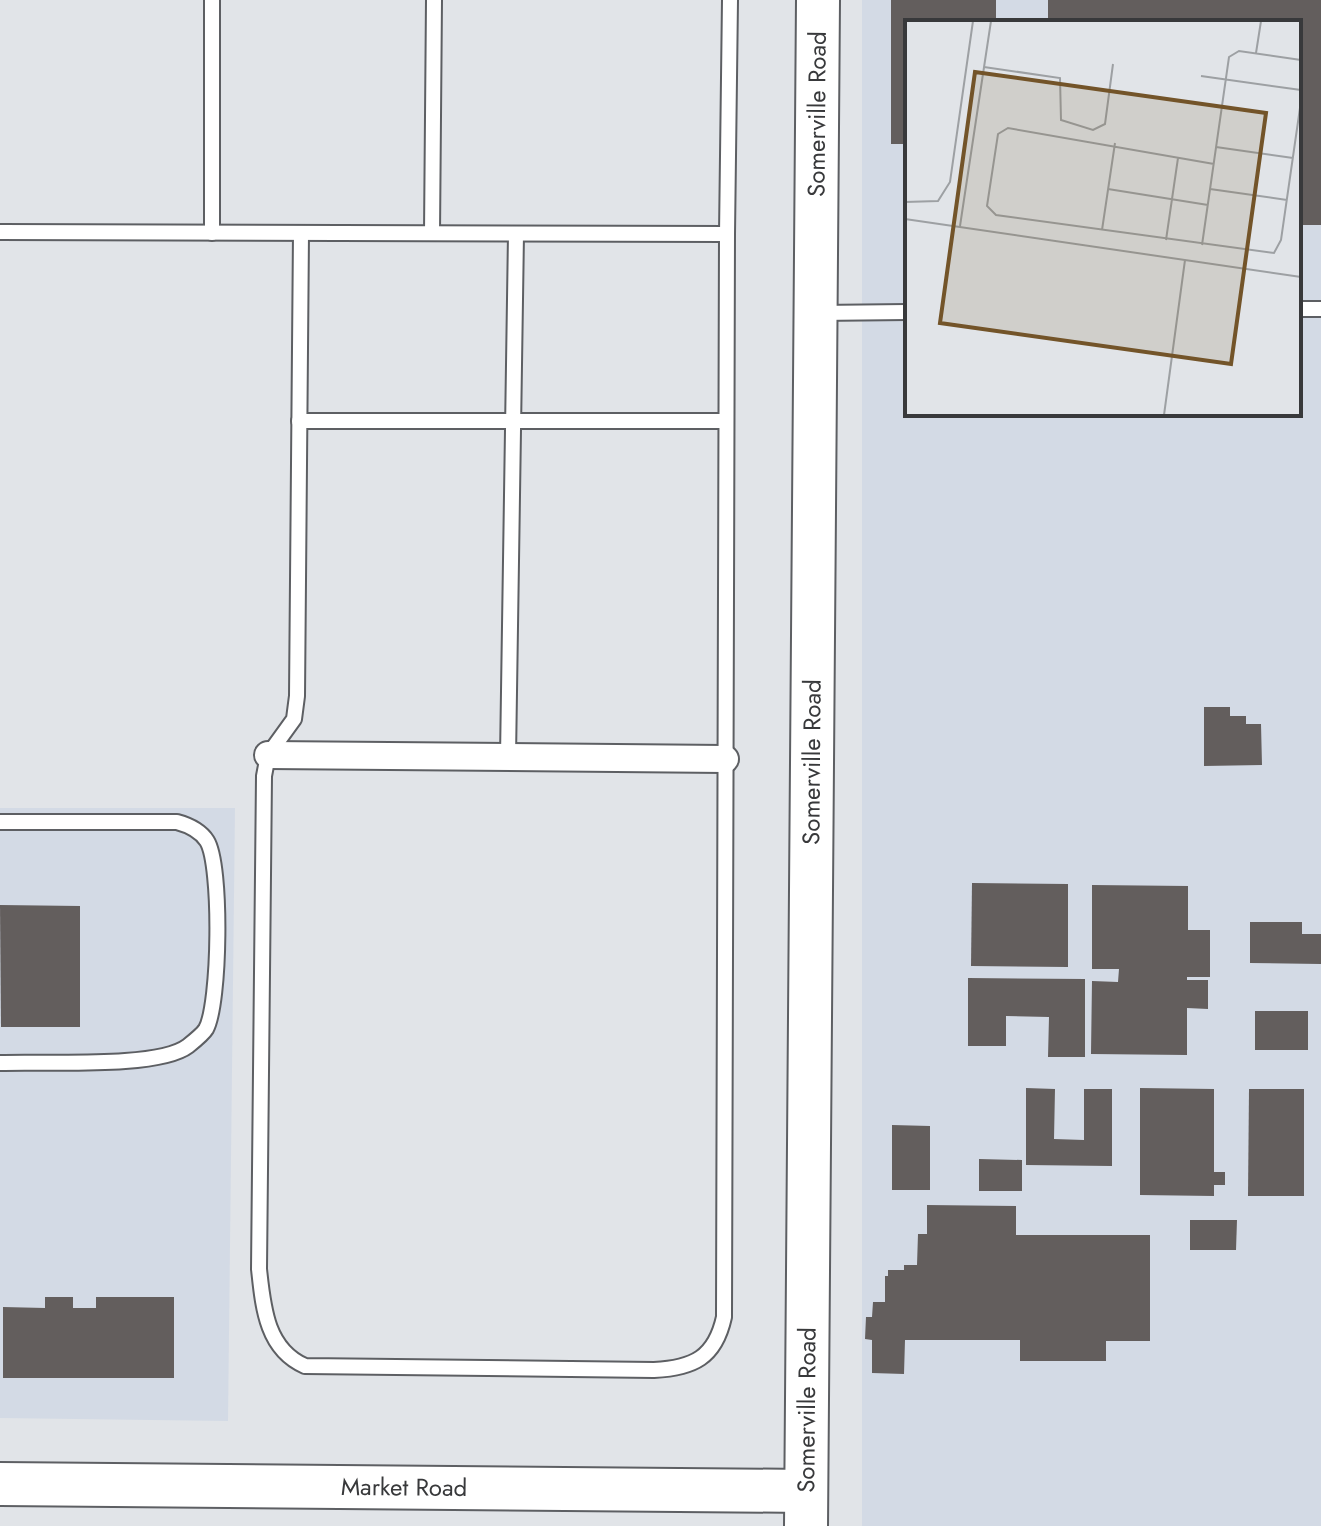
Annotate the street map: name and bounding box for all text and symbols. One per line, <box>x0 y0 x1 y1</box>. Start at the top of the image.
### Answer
inset map <box>905 20 1301 416</box>
street label: Somerville Road <box>798 31 835 197</box>
street label: Somerville Road <box>793 679 830 845</box>
street label: Somerville Road <box>788 1327 825 1493</box>
street label: Market Road <box>341 1469 467 1505</box>

